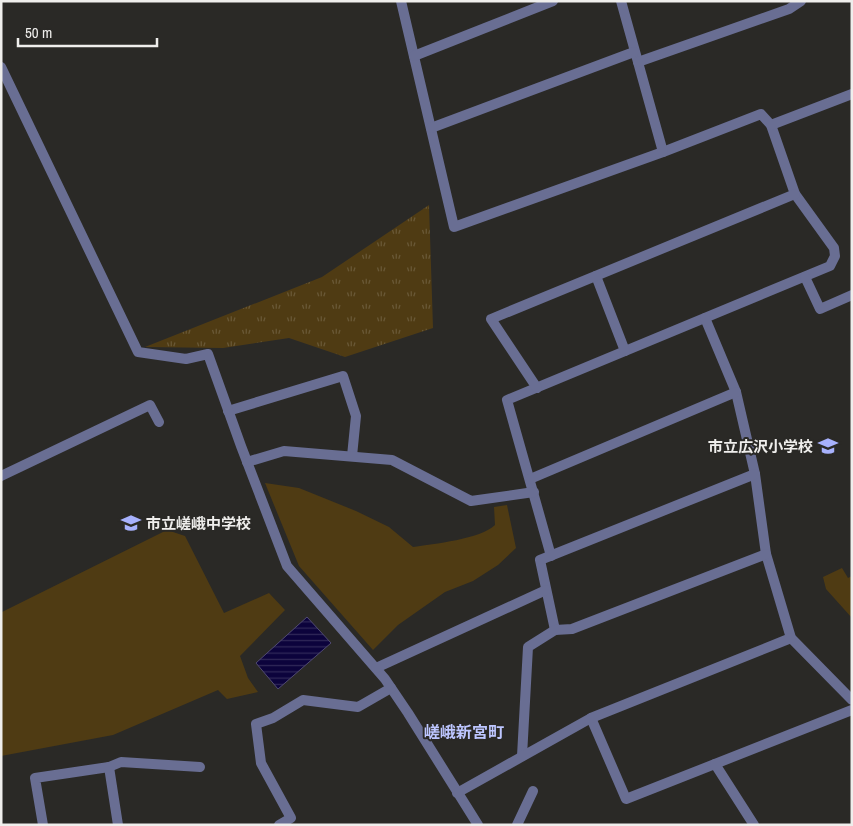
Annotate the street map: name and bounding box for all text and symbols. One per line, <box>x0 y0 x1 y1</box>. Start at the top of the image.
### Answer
scale bar <box>18 15 156 47</box>
text: 50 m <box>25 22 52 43</box>
school or university icon: 市立広沢小学校 <box>817 435 839 457</box>
place label: 市立広沢小学校 <box>708 436 813 457</box>
school or university icon: 市立嵯峨中学校 <box>120 512 142 534</box>
place label: 市立嵯峨中学校 <box>146 513 251 534</box>
district label: 嵯峨新宮町 <box>424 721 504 743</box>

